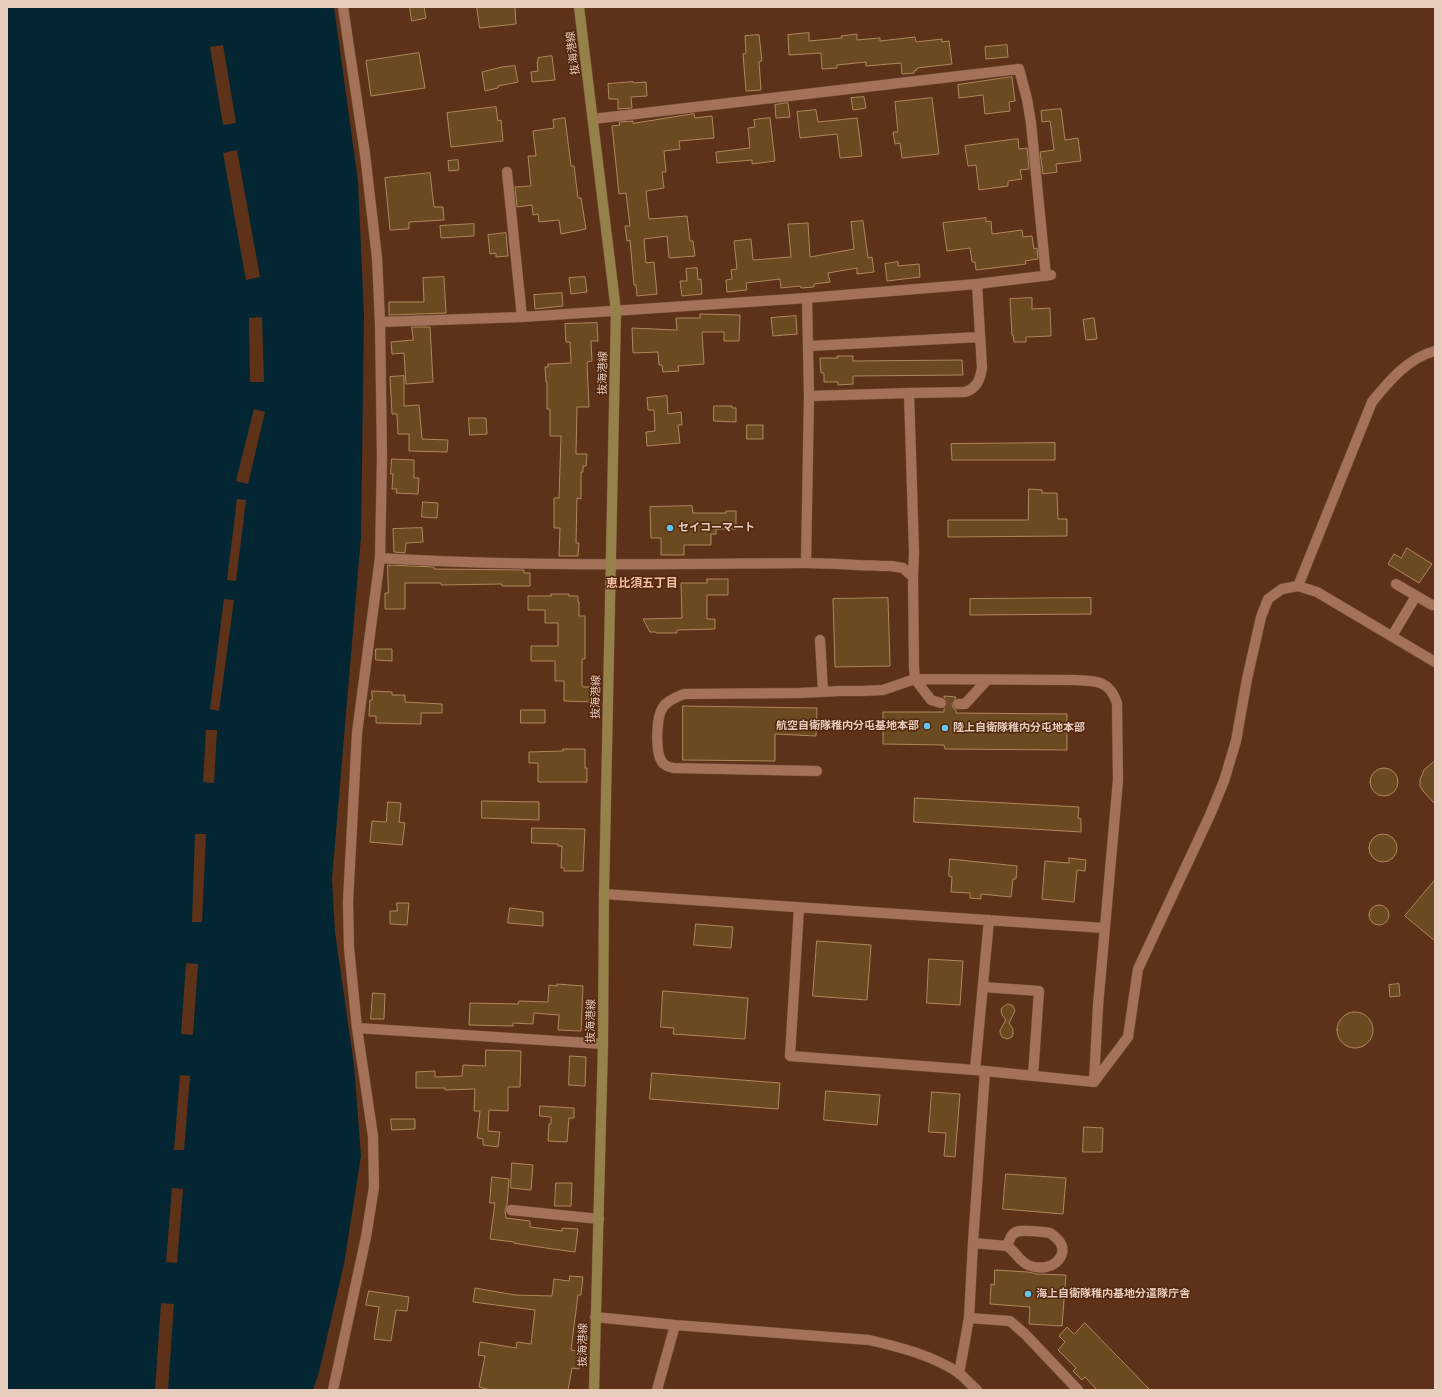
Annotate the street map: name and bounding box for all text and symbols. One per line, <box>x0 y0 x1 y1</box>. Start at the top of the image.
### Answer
street label: 抜海港線 <box>564 30 582 76</box>
street label: 抜海港線 <box>596 351 610 395</box>
place label: セイコーマート <box>678 521 755 535</box>
marker: セイコーマート <box>665 523 675 533</box>
district label: 恵比須五丁目 <box>606 576 678 590</box>
street label: 抜海港線 <box>589 675 603 719</box>
place label: 航空自衛隊稚内分屯基地本部 <box>776 719 919 733</box>
marker: 航空自衛隊稚内分屯基地本部 <box>922 721 932 731</box>
place label: 陸上自衛隊稚内分屯地本部 <box>953 721 1085 735</box>
marker: 陸上自衛隊稚内分屯地本部 <box>940 723 950 733</box>
street label: 抜海港線 <box>584 999 598 1043</box>
place label: 海上自衛隊稚内基地分遣隊庁舎 <box>1036 1287 1190 1301</box>
marker: 海上自衛隊稚内基地分遣隊庁舎 <box>1023 1289 1033 1299</box>
street label: 抜海港線 <box>576 1323 590 1367</box>

